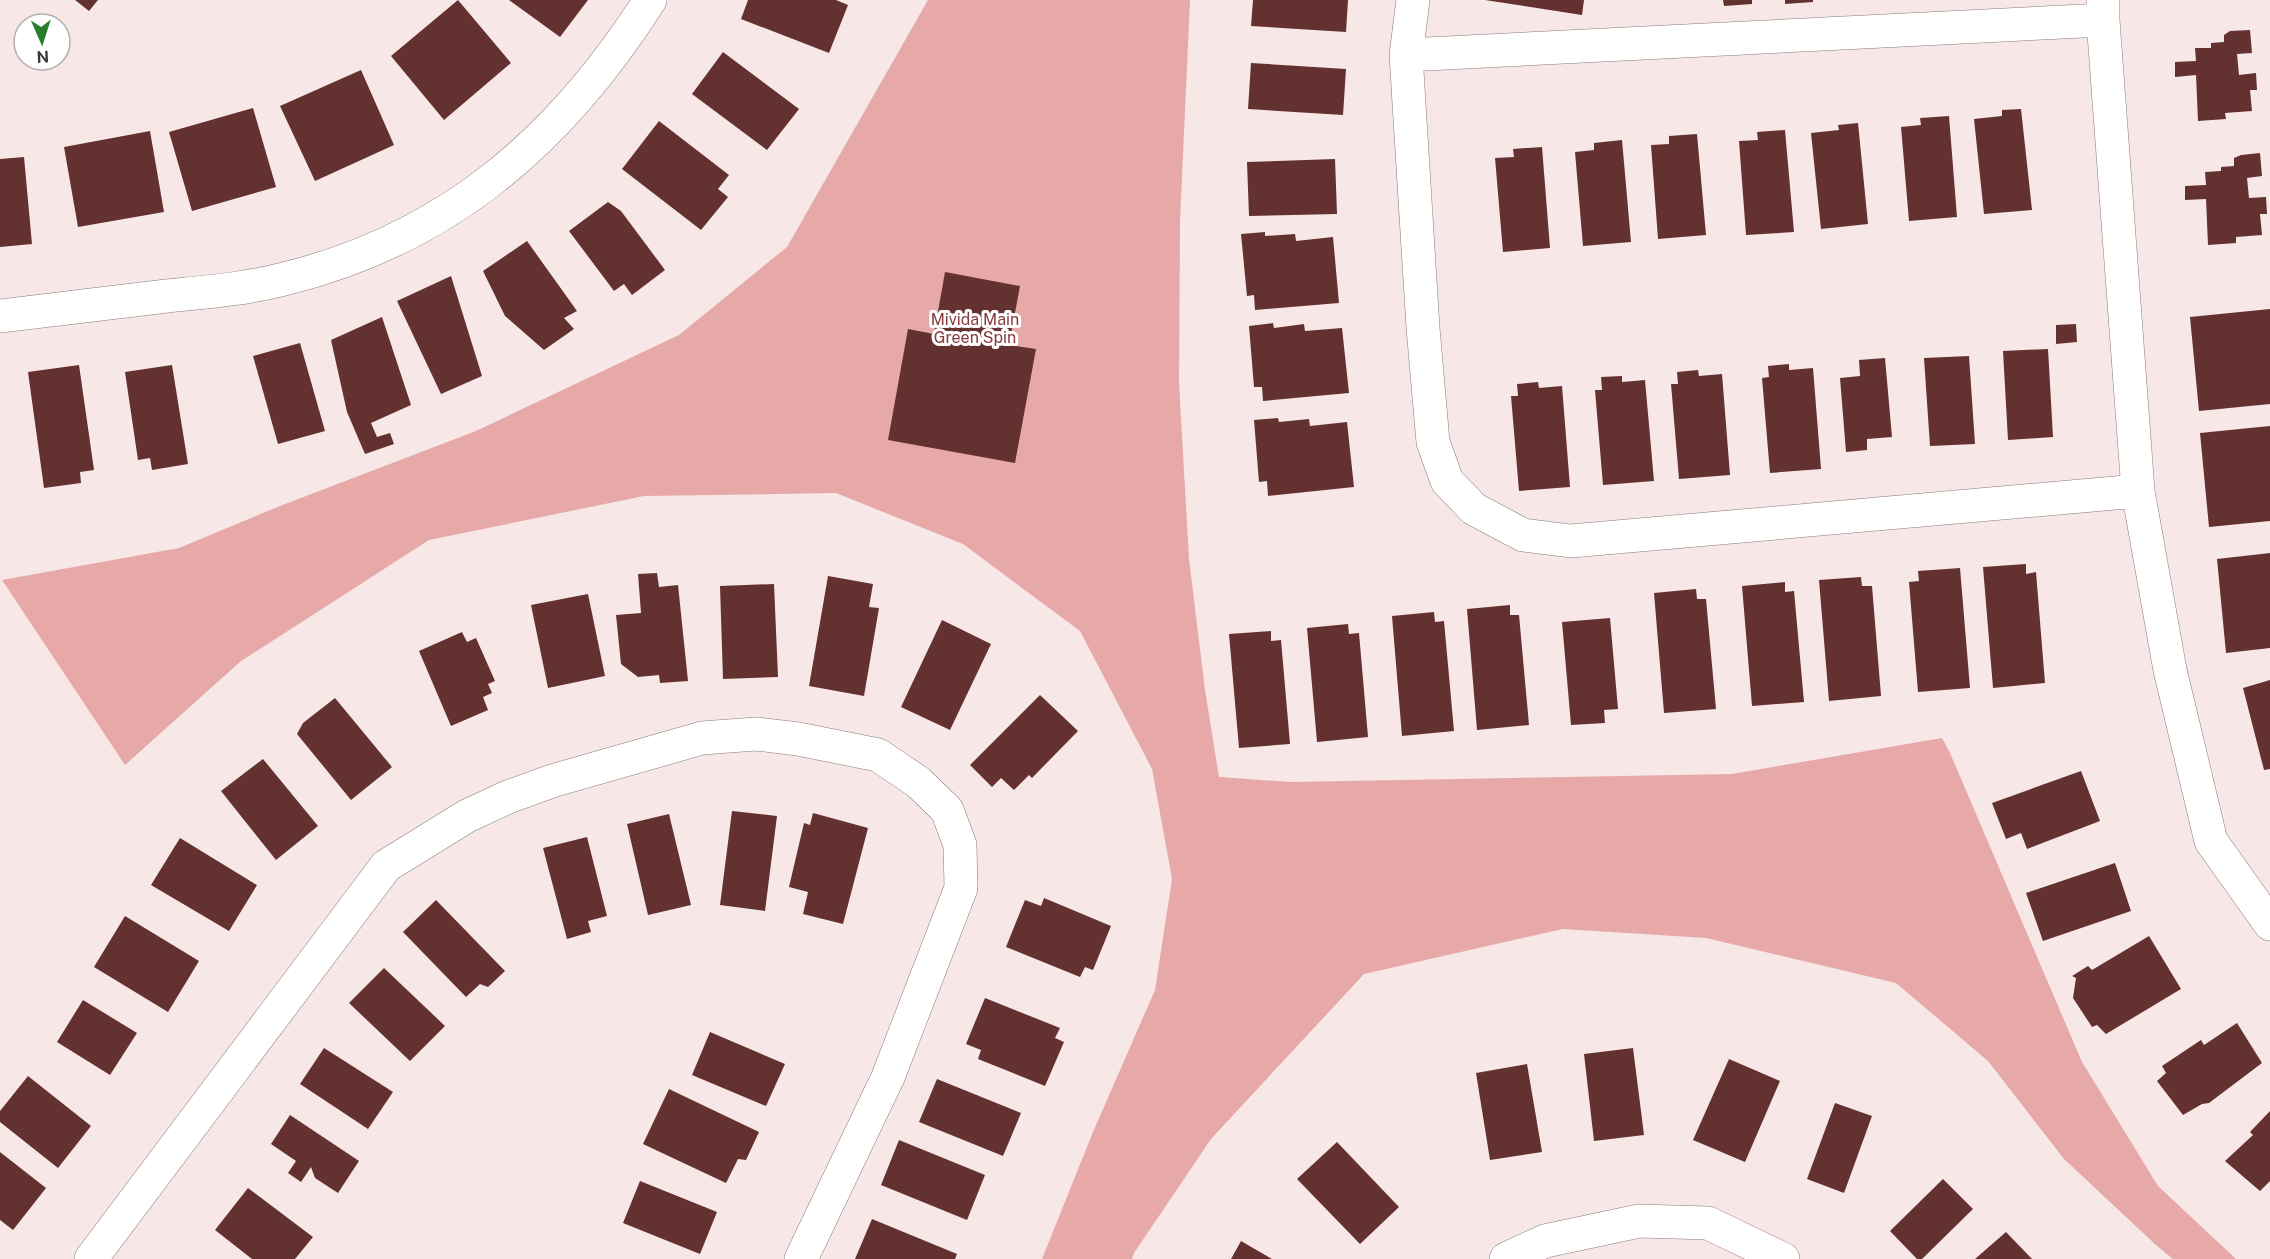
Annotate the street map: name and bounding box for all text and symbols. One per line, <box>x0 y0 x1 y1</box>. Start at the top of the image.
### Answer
north arrow <box>12 12 72 72</box>
text: N <box>36 47 50 66</box>
park label: Mivida Main Green Spin <box>931 310 1019 347</box>

